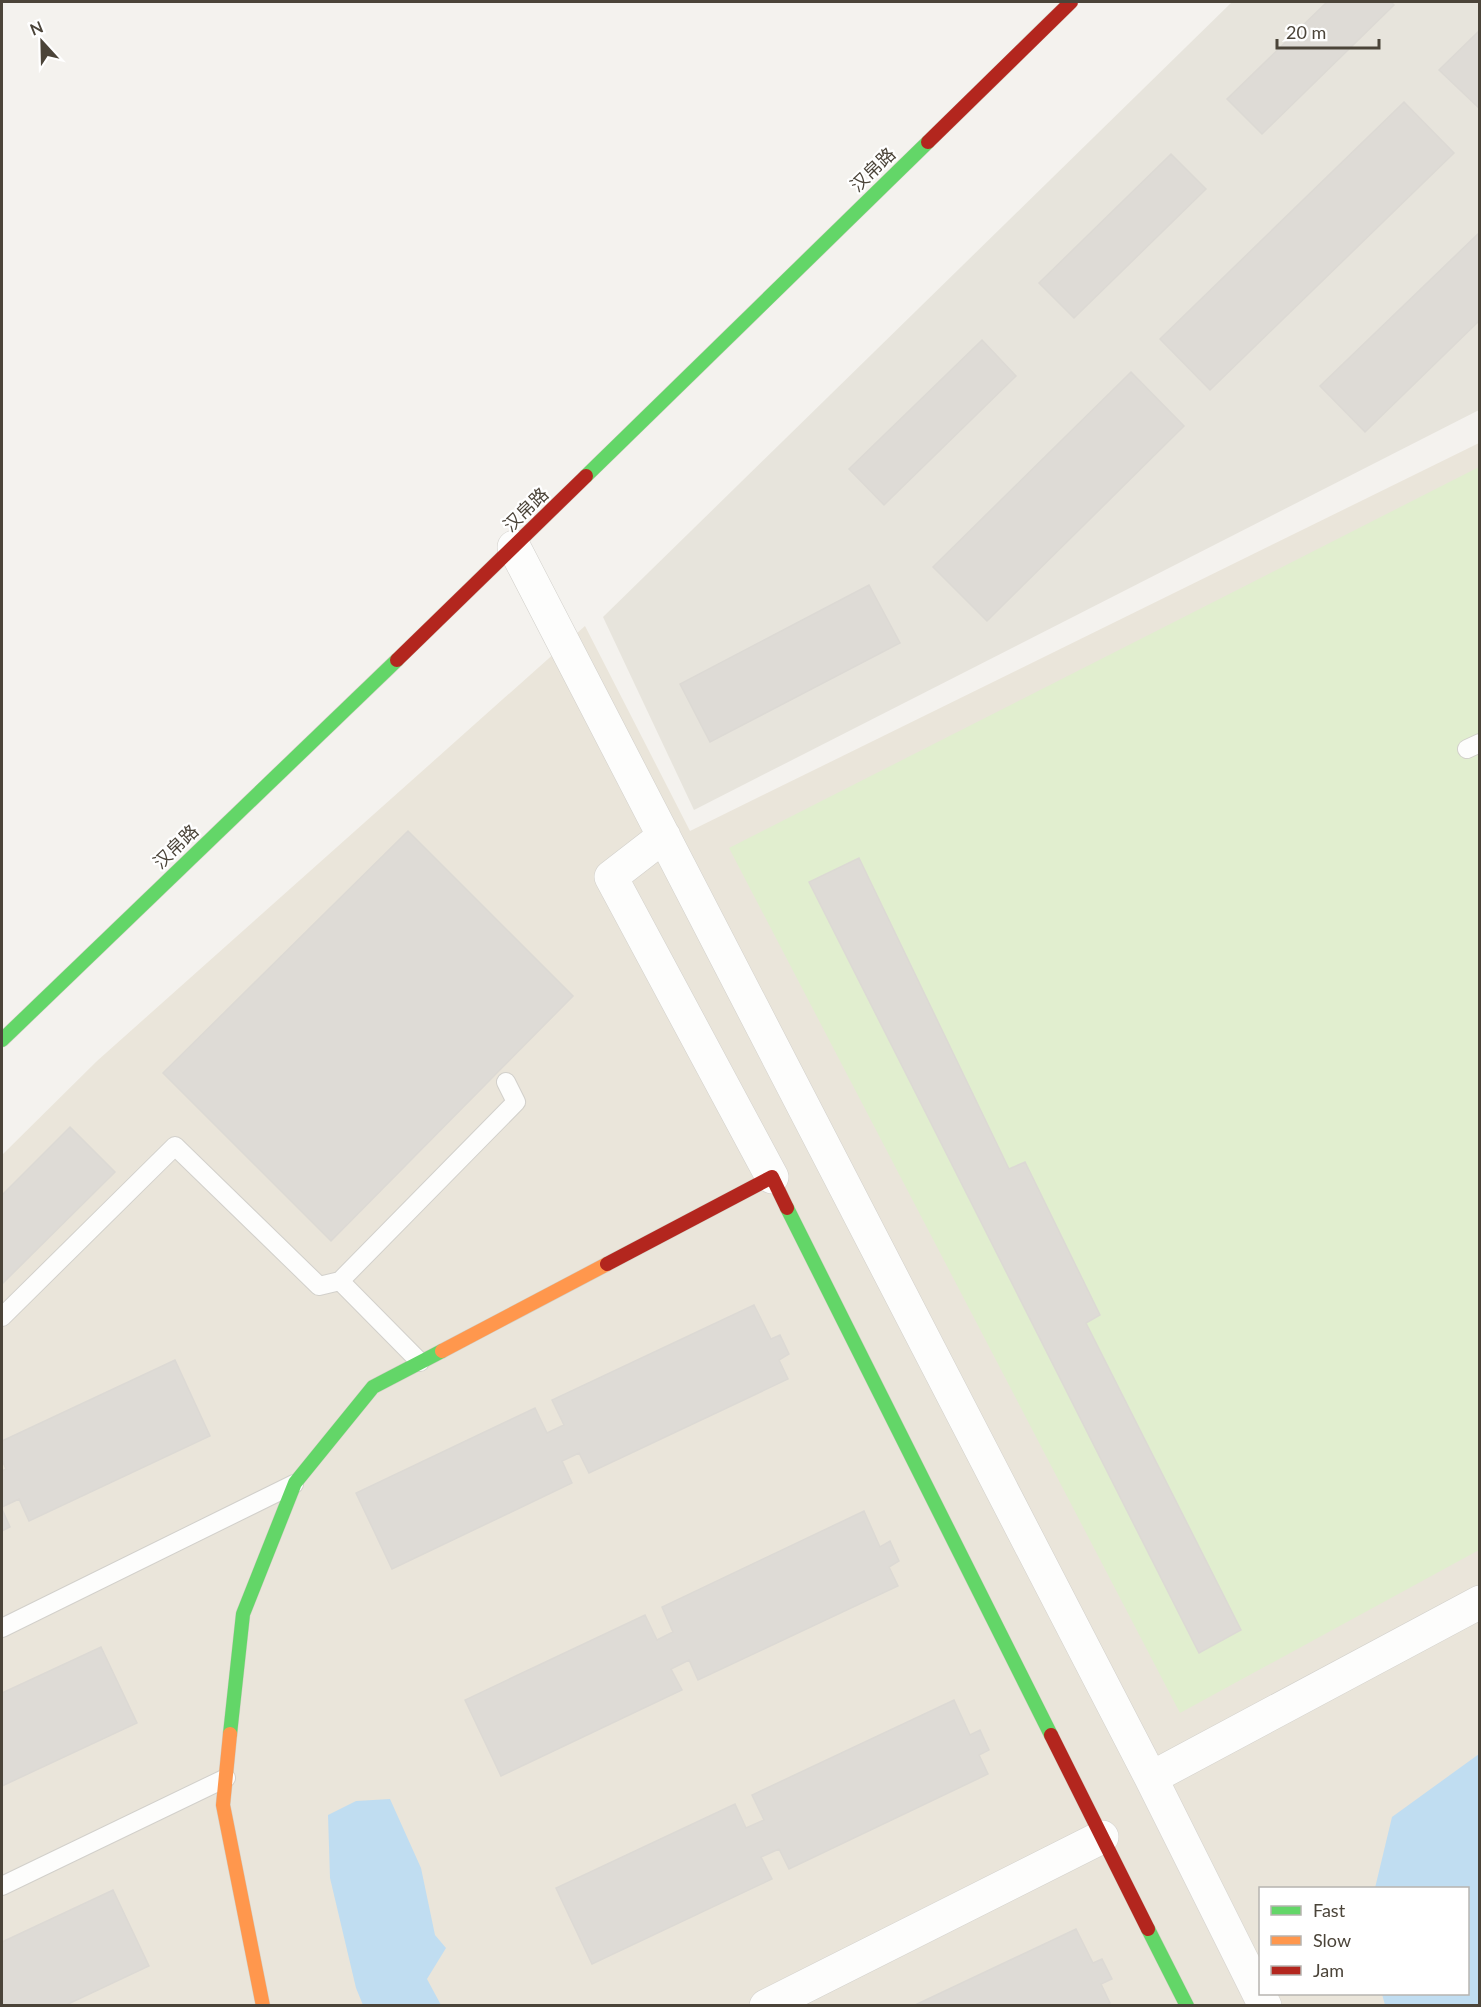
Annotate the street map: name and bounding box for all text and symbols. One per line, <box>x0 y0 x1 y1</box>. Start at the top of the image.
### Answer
north arrow <box>12 12 72 72</box>
scale bar <box>1277 12 1379 50</box>
text: N <box>27 17 45 39</box>
text: 20 m <box>1286 21 1326 43</box>
street label: 汉帛路 <box>845 143 899 196</box>
street label: 汉帛路 <box>498 483 552 536</box>
street label: 汉帛路 <box>148 820 202 873</box>
legend <box>1259 1887 1469 1995</box>
text: Fast <box>1313 1899 1346 1921</box>
text: Slow <box>1313 1929 1351 1951</box>
text: Jam <box>1313 1959 1344 1981</box>

